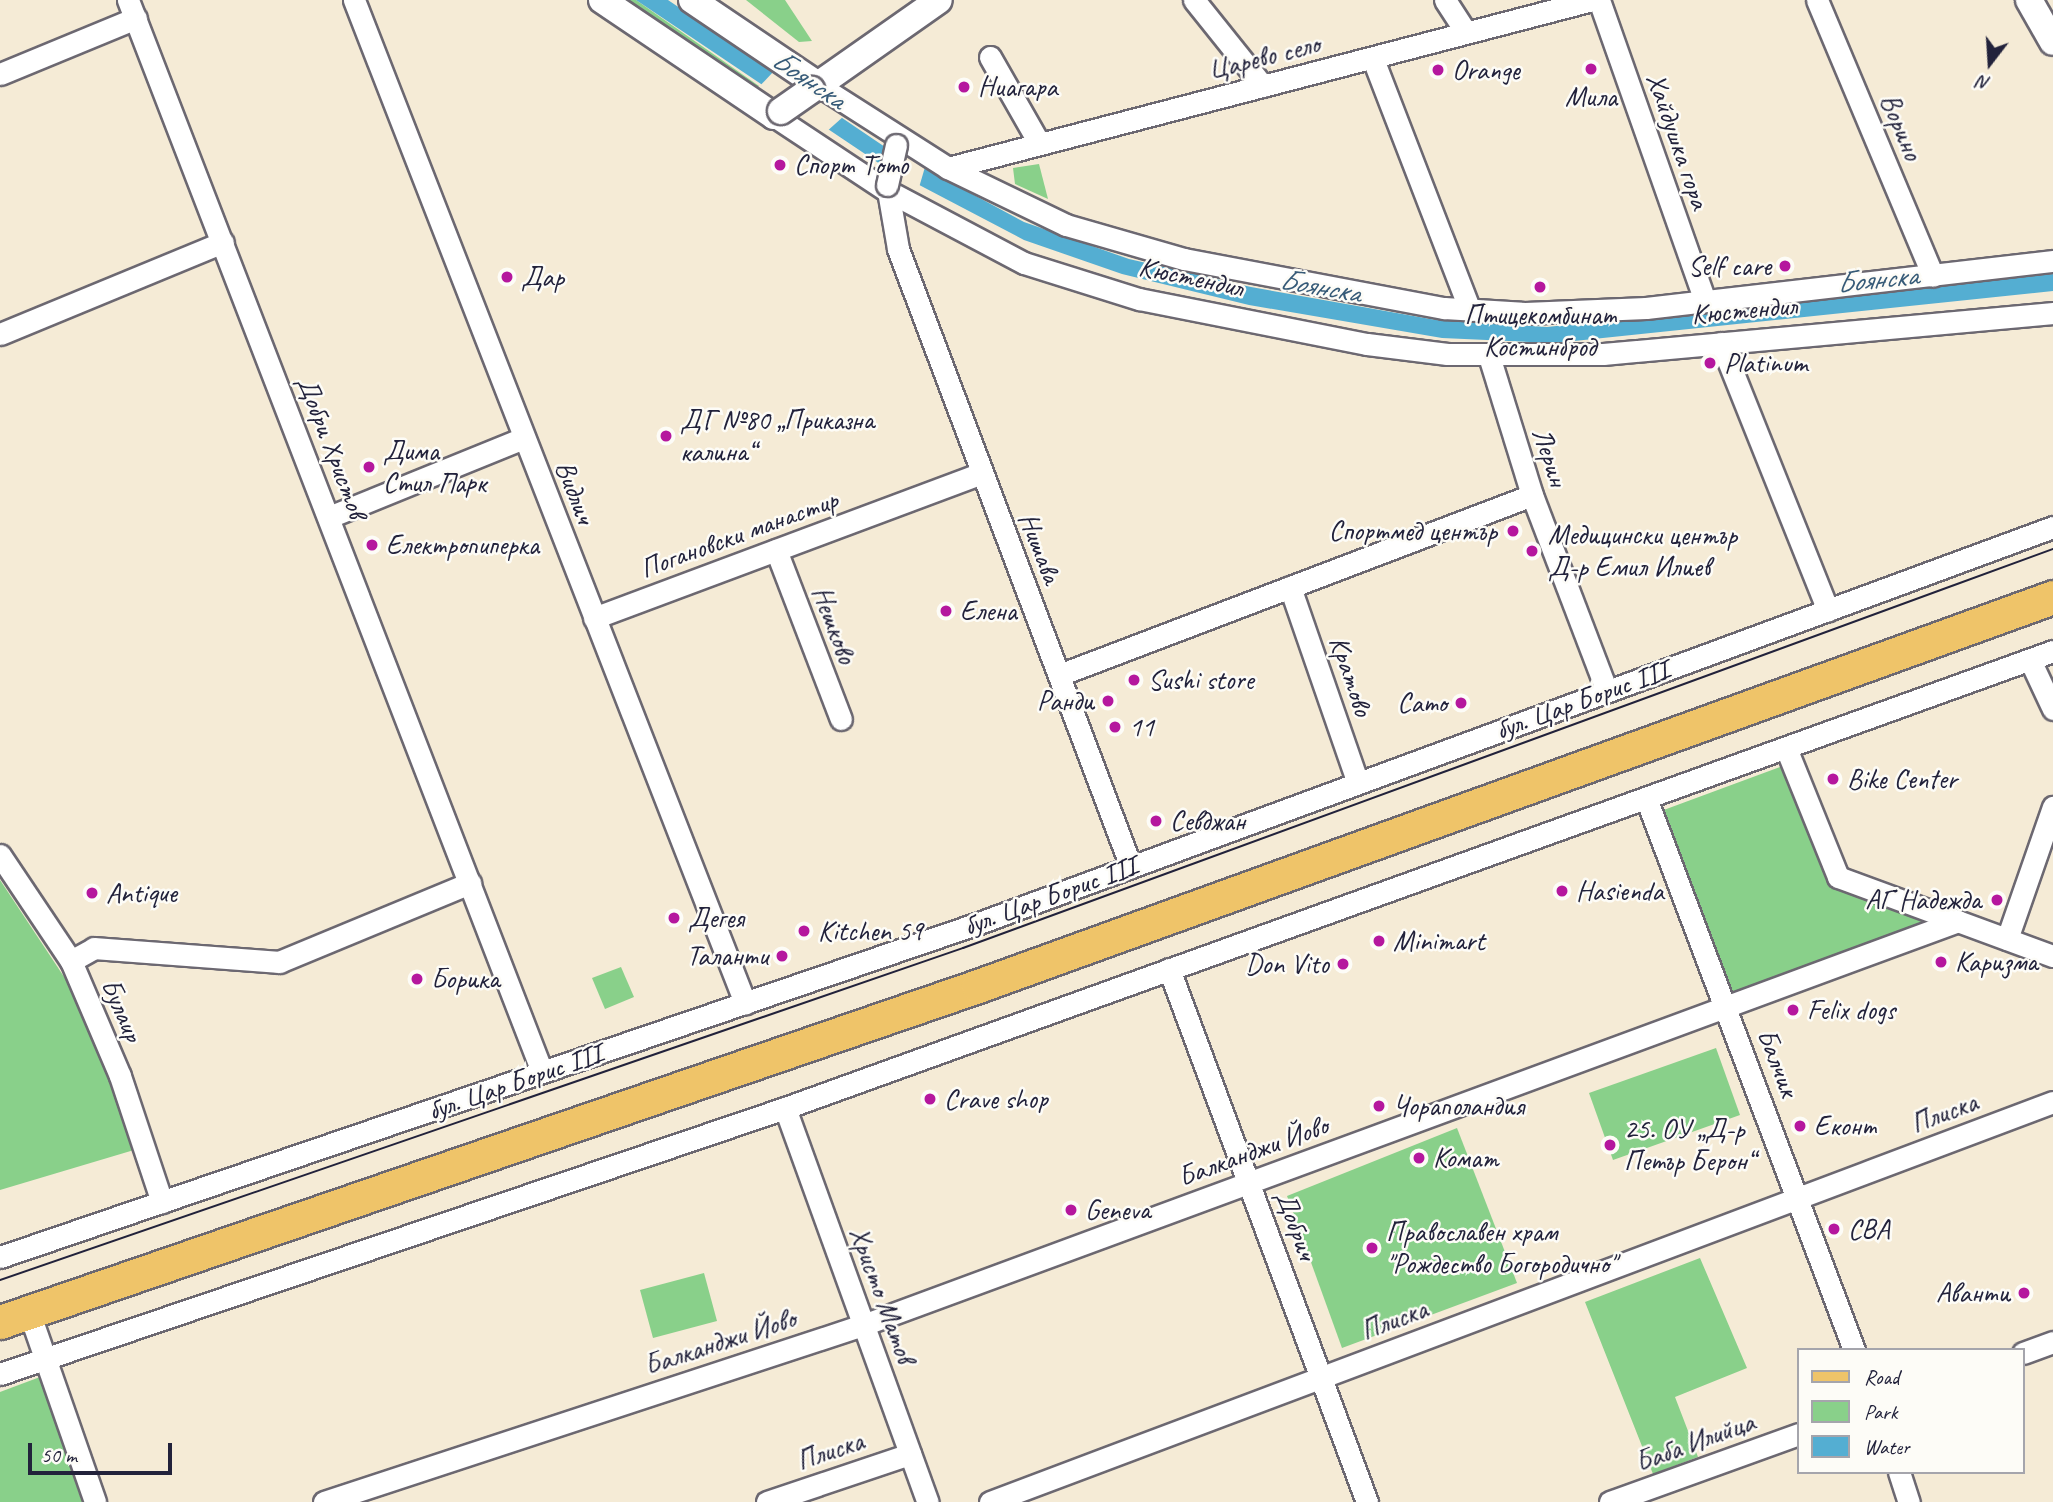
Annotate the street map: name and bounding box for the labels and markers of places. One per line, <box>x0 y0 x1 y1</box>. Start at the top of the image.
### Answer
place label: Orange <box>1452 53 1520 87</box>
marker: Мила <box>1583 61 1599 77</box>
marker: Orange <box>1430 62 1446 78</box>
place label: Ниагара <box>978 70 1058 104</box>
marker: Ниагара <box>956 79 972 95</box>
place label: Мила <box>1565 80 1617 114</box>
place label: Спорт Тото <box>794 148 905 182</box>
marker: Спорт Тото <box>772 157 788 173</box>
place label: Self care <box>1688 249 1771 283</box>
marker: Self care <box>1777 258 1793 274</box>
place label: Дар <box>521 260 564 294</box>
marker: Дар <box>499 269 515 285</box>
marker: Птицекомбинат Костинброд <box>1532 279 1548 295</box>
place label: Птицекомбинат Костинброд <box>1464 298 1616 364</box>
place label: Platinum <box>1724 346 1807 380</box>
marker: Platinum <box>1702 355 1718 371</box>
place label: ДГ №80 „Приказна калина“ <box>680 403 874 469</box>
marker: ДГ №80 „Приказна калина“ <box>658 428 674 444</box>
place label: Дима Стил Парк <box>383 434 487 500</box>
marker: Дима Стил Парк <box>361 459 377 475</box>
place label: Спортмед център <box>1330 514 1497 548</box>
place label: Медицински център Д-р Емил Илиев <box>1548 518 1736 584</box>
marker: Спортмед център <box>1503 521 1523 541</box>
place label: Електропиперка <box>386 528 539 562</box>
marker: Електропиперка <box>364 537 380 553</box>
marker: Медицински център Д-р Емил Илиев <box>1522 541 1542 561</box>
place label: Елена <box>960 594 1017 628</box>
marker: Елена <box>938 603 954 619</box>
place label: Sushi store <box>1148 663 1254 697</box>
marker: Sushi store <box>1126 672 1142 688</box>
place label: Ранди <box>1037 684 1094 718</box>
place label: Сато <box>1397 686 1447 720</box>
marker: Ранди <box>1100 693 1116 709</box>
marker: Сато <box>1453 695 1469 711</box>
place label: 11 <box>1129 710 1154 744</box>
marker: 11 <box>1107 719 1123 735</box>
place label: Bike Center <box>1847 762 1957 796</box>
marker: Bike Center <box>1825 771 1841 787</box>
place label: Севджан <box>1170 804 1245 838</box>
marker: Севджан <box>1148 813 1164 829</box>
place label: Hasienda <box>1576 874 1664 908</box>
place label: Antique <box>106 876 177 910</box>
marker: Hasienda <box>1554 883 1570 899</box>
place label: АГ Надежда <box>1865 883 1981 917</box>
marker: Antique <box>84 885 100 901</box>
marker: АГ Надежда <box>1987 890 2007 910</box>
place label: Дегея <box>688 901 744 935</box>
marker: Дегея <box>666 910 682 926</box>
place label: Kitchen 59 <box>818 914 923 948</box>
marker: Kitchen 59 <box>796 923 812 939</box>
place label: Minimart <box>1393 924 1484 958</box>
marker: Minimart <box>1371 933 1387 949</box>
place label: Таланти <box>687 939 768 973</box>
place label: Каризма <box>1955 945 2038 979</box>
place label: Don Vito <box>1245 947 1329 981</box>
marker: Таланти <box>774 948 790 964</box>
marker: Каризма <box>1933 954 1949 970</box>
marker: Don Vito <box>1335 956 1351 972</box>
place label: Борика <box>431 962 500 996</box>
marker: Борика <box>409 971 425 987</box>
place label: Felix dogs <box>1807 993 1895 1027</box>
marker: Felix dogs <box>1785 1002 1801 1018</box>
place label: Crave shop <box>944 1082 1047 1116</box>
place label: Чораполандия <box>1393 1089 1524 1123</box>
marker: Crave shop <box>922 1091 938 1107</box>
marker: Чораполандия <box>1371 1098 1387 1114</box>
place label: Еконт <box>1814 1109 1876 1143</box>
place label: 25. ОУ „Д-р Петър Берон“ <box>1624 1112 1753 1178</box>
marker: Еконт <box>1792 1118 1808 1134</box>
marker: 25. ОУ „Д-р Петър Берон“ <box>1602 1137 1618 1153</box>
place label: Комат <box>1433 1141 1498 1175</box>
marker: Комат <box>1411 1150 1427 1166</box>
place label: Geneva <box>1085 1193 1150 1227</box>
marker: Geneva <box>1063 1202 1079 1218</box>
place label: CBA <box>1848 1212 1890 1246</box>
place label: Православен храм "Рождество Богородично" <box>1386 1215 1616 1281</box>
marker: CBA <box>1826 1221 1842 1237</box>
marker: Православен храм "Рождество Богородично" <box>1364 1240 1380 1256</box>
place label: Аванти <box>1936 1276 2010 1310</box>
marker: Аванти <box>2016 1285 2032 1301</box>

